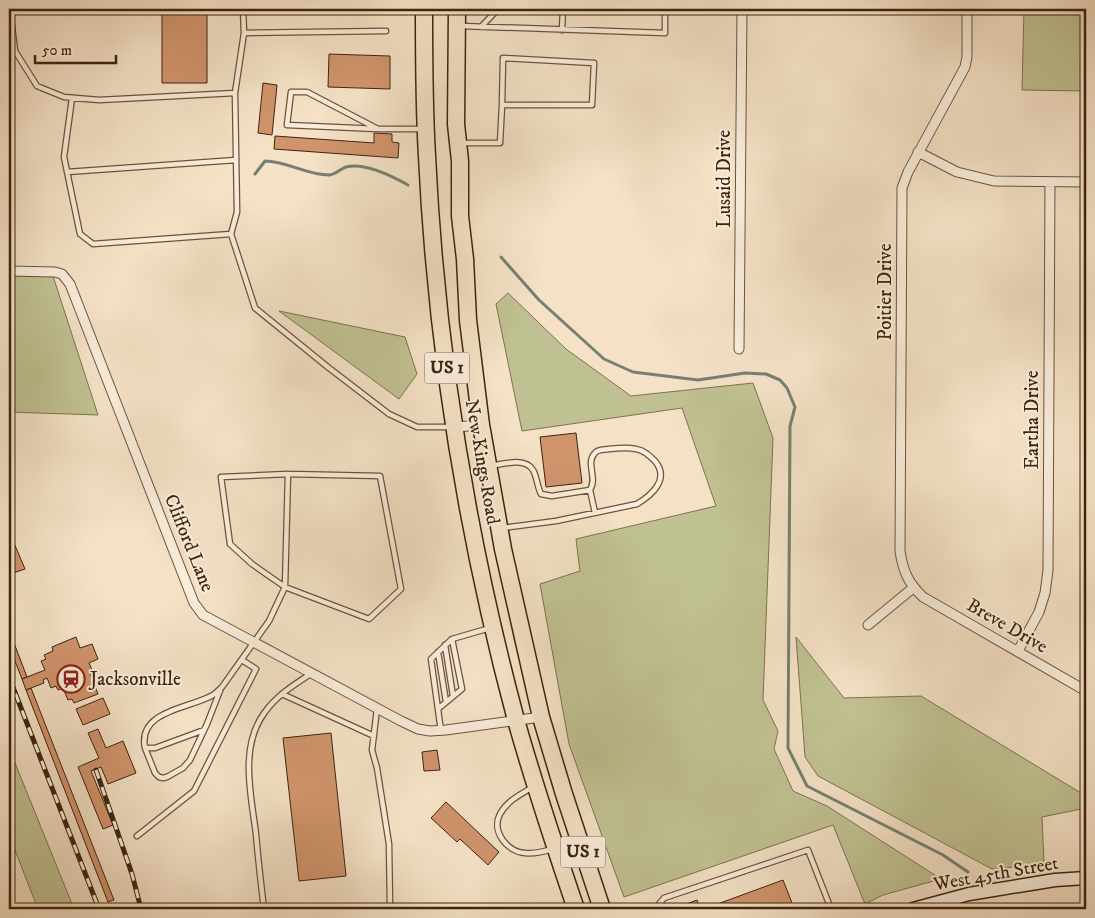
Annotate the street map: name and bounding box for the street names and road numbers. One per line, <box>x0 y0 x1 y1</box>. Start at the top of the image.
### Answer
street label: Lusaid Drive <box>713 130 736 228</box>
street label: Poitier Drive <box>874 243 897 341</box>
road number: US 1 <box>424 352 470 383</box>
street label: Eartha Drive <box>1021 370 1044 470</box>
street label: New Kings Road <box>460 398 504 527</box>
street label: Clifford Lane <box>159 491 219 595</box>
street label: Breve Drive <box>963 594 1052 658</box>
road number: US 1 <box>560 836 606 868</box>
street label: West 45th Street <box>931 852 1060 896</box>

